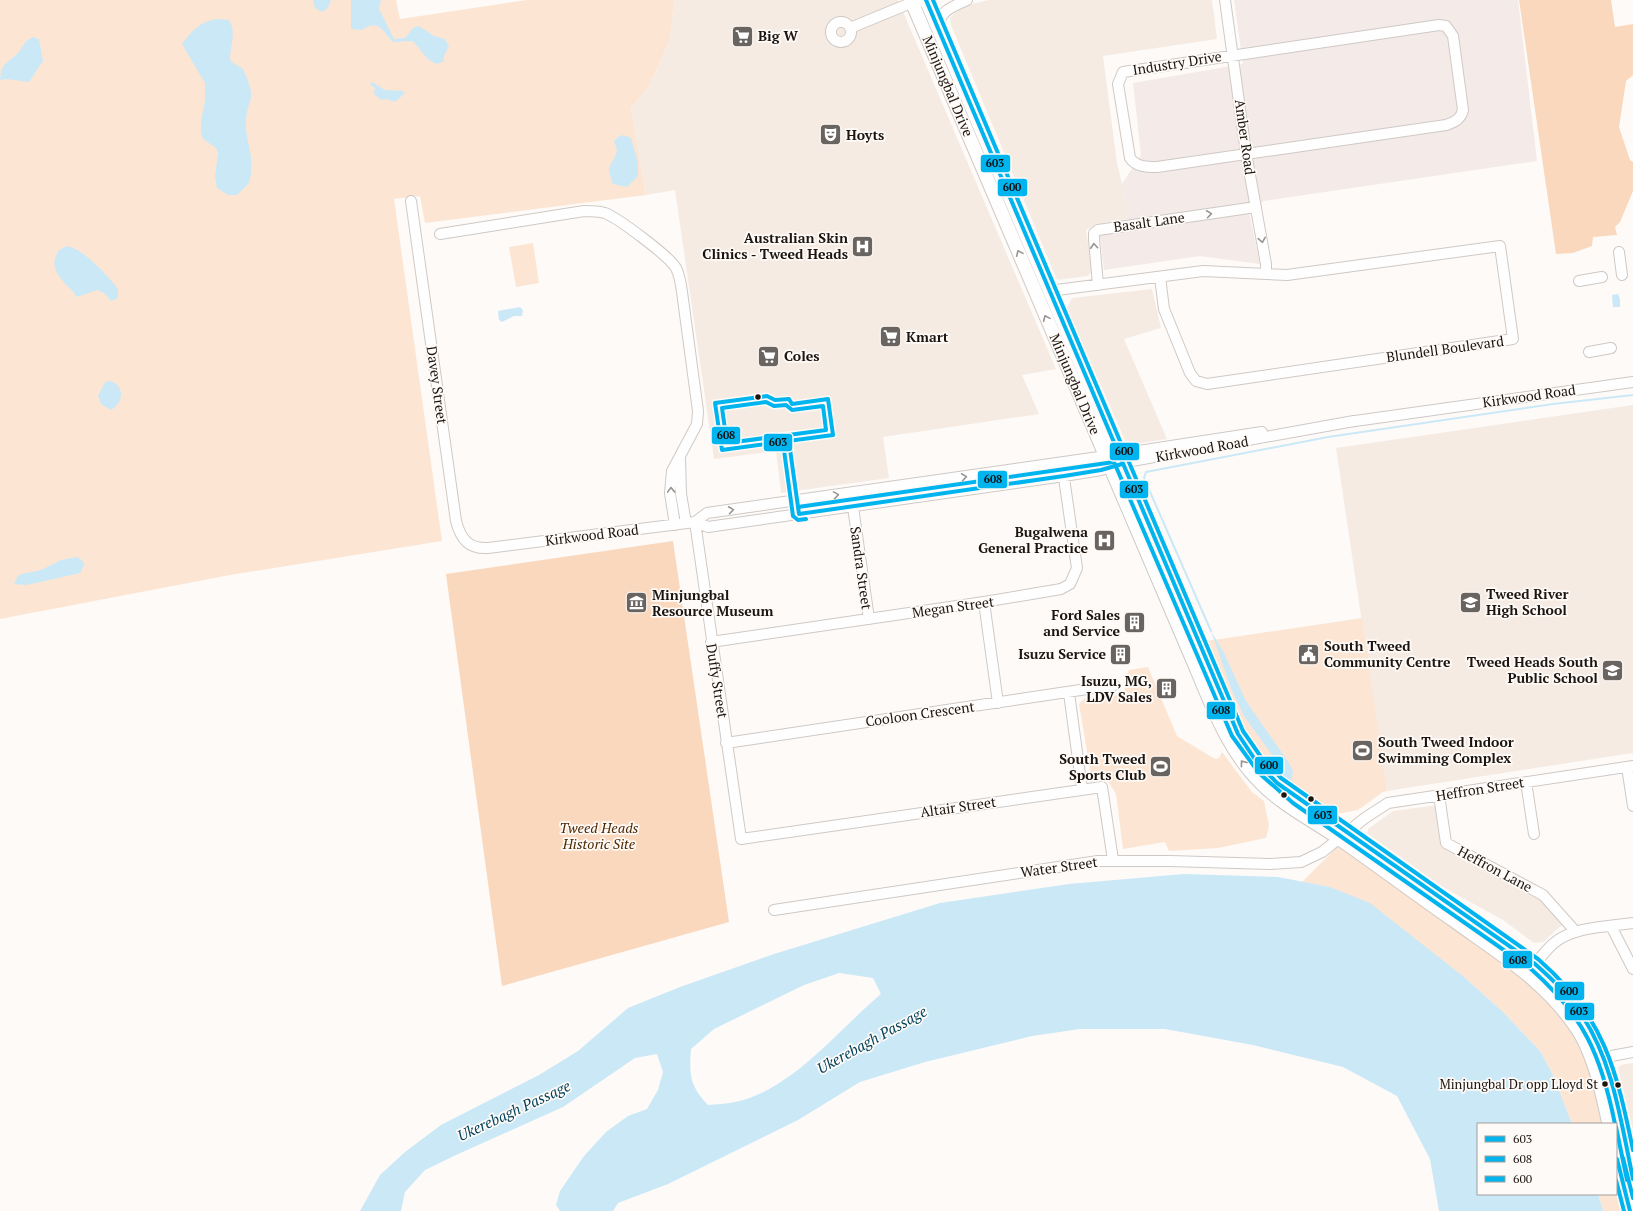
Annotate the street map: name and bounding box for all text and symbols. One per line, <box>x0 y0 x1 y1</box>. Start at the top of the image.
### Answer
supermarket icon: Big W <box>730 23 756 49</box>
place label: Big W <box>758 26 798 45</box>
street label: Minjungbal Drive <box>919 32 978 139</box>
street label: Industry Drive <box>1131 46 1223 79</box>
street label: Amber Road <box>1231 98 1260 176</box>
theatre icon: Hoyts <box>817 122 843 148</box>
place label: Hoyts <box>846 125 884 144</box>
line badge: 603 <box>980 154 1011 173</box>
text: 603 <box>986 156 1004 170</box>
line badge: 600 <box>997 178 1028 197</box>
text: 600 <box>1003 180 1021 194</box>
street label: Basalt Lane <box>1112 207 1186 236</box>
one-way arrow <box>1206 209 1212 218</box>
place label: Australian Skin Clinics - Tweed Heads <box>702 228 848 263</box>
hospital icon: Australian Skin Clinics - Tweed Heads <box>850 233 876 259</box>
one-way arrow <box>1257 237 1266 244</box>
one-way arrow <box>1090 243 1099 249</box>
one-way arrow <box>1016 249 1024 257</box>
one-way arrow <box>1043 314 1051 322</box>
supermarket icon: Kmart <box>878 324 904 350</box>
place label: Kmart <box>906 327 949 346</box>
street label: Minjungbal Drive <box>1046 330 1105 437</box>
street label: Blundell Boulevard <box>1385 331 1505 366</box>
supermarket icon: Coles <box>756 343 782 369</box>
street label: Davey Street <box>423 345 452 426</box>
place label: Coles <box>784 346 820 365</box>
street label: Kirkwood Road <box>1481 380 1577 411</box>
unlabelled marker <box>753 392 763 402</box>
line badge: 608 <box>711 426 741 445</box>
text: 608 <box>717 428 735 442</box>
street label: Kirkwood Road <box>1154 431 1250 466</box>
line badge: 603 <box>763 433 793 452</box>
text: 603 <box>769 435 787 449</box>
line badge: 600 <box>1109 442 1140 461</box>
text: 600 <box>1115 444 1133 458</box>
line badge: 608 <box>977 470 1008 489</box>
text: 608 <box>984 472 1002 486</box>
one-way arrow <box>961 473 967 482</box>
line badge: 603 <box>1119 480 1149 499</box>
text: 603 <box>1125 482 1143 496</box>
one-way arrow <box>666 487 675 493</box>
one-way arrow <box>833 491 839 500</box>
one-way arrow <box>728 506 734 515</box>
street label: Kirkwood Road <box>544 519 640 550</box>
place label: Bugalwena General Practice <box>978 522 1088 557</box>
street label: Sandra Street <box>846 525 877 612</box>
hospital icon: Bugalwena General Practice <box>1091 527 1117 553</box>
place label: Tweed River High School <box>1486 584 1569 619</box>
place label: Minjungbal Resource Museum <box>652 585 773 620</box>
school or university icon: Tweed River High School <box>1458 589 1484 615</box>
museum icon: Minjungbal Resource Museum <box>624 590 650 616</box>
street label: Megan Street <box>911 591 996 622</box>
place label: Ford Sales and Service <box>1043 605 1120 640</box>
building icon: Ford Sales and Service <box>1122 610 1148 636</box>
place label: South Tweed Community Centre <box>1324 636 1451 671</box>
building icon: Isuzu Service <box>1108 641 1134 667</box>
public building icon: South Tweed Community Centre <box>1296 641 1322 667</box>
street label: Duffy Street <box>702 642 733 720</box>
place label: Isuzu Service <box>1018 644 1106 663</box>
place label: Tweed Heads South Public School <box>1467 652 1598 687</box>
school or university icon: Tweed Heads South Public School <box>1600 657 1626 683</box>
place label: Isuzu, MG, LDV Sales <box>1081 671 1152 706</box>
building icon: Isuzu, MG, LDV Sales <box>1154 676 1180 702</box>
street label: Cooloon Crescent <box>864 696 976 731</box>
line badge: 608 <box>1206 701 1236 720</box>
text: 608 <box>1212 703 1230 717</box>
place label: South Tweed Indoor Swimming Complex <box>1378 732 1514 767</box>
sports icon: South Tweed Indoor Swimming Complex <box>1350 737 1376 763</box>
place label: South Tweed Sports Club <box>1059 749 1147 784</box>
sports icon: South Tweed Sports Club <box>1148 754 1174 780</box>
line badge: 600 <box>1254 756 1284 775</box>
text: 600 <box>1260 758 1278 772</box>
one-way arrow <box>1241 760 1248 767</box>
street label: Heffron Street <box>1434 772 1526 805</box>
unlabelled marker <box>1279 790 1289 800</box>
street label: Altair Street <box>919 792 998 821</box>
unlabelled marker <box>1306 794 1316 804</box>
line badge: 603 <box>1307 805 1338 825</box>
text: 603 <box>1314 808 1332 822</box>
park label: Tweed Heads Historic Site <box>560 818 639 853</box>
street label: Heffron Lane <box>1455 841 1536 896</box>
street label: Water Street <box>1019 852 1099 881</box>
line badge: 608 <box>1502 950 1533 969</box>
text: 608 <box>1509 953 1527 967</box>
line badge: 600 <box>1554 981 1585 1001</box>
text: 600 <box>1560 984 1578 998</box>
water label: Ukerebagh Passage <box>813 1001 930 1078</box>
line badge: 603 <box>1564 1002 1595 1021</box>
text: 603 <box>1570 1004 1588 1018</box>
water label: Ukerebagh Passage <box>454 1075 574 1145</box>
place label: Minjungbal Dr opp Lloyd St <box>1439 1075 1598 1093</box>
marker: Minjungbal Dr opp Lloyd St <box>1600 1079 1610 1089</box>
unlabelled marker <box>1613 1080 1623 1090</box>
legend <box>1477 1123 1617 1195</box>
text: 603 <box>1513 1131 1532 1146</box>
text: 608 <box>1513 1151 1532 1166</box>
text: 600 <box>1513 1171 1532 1186</box>

